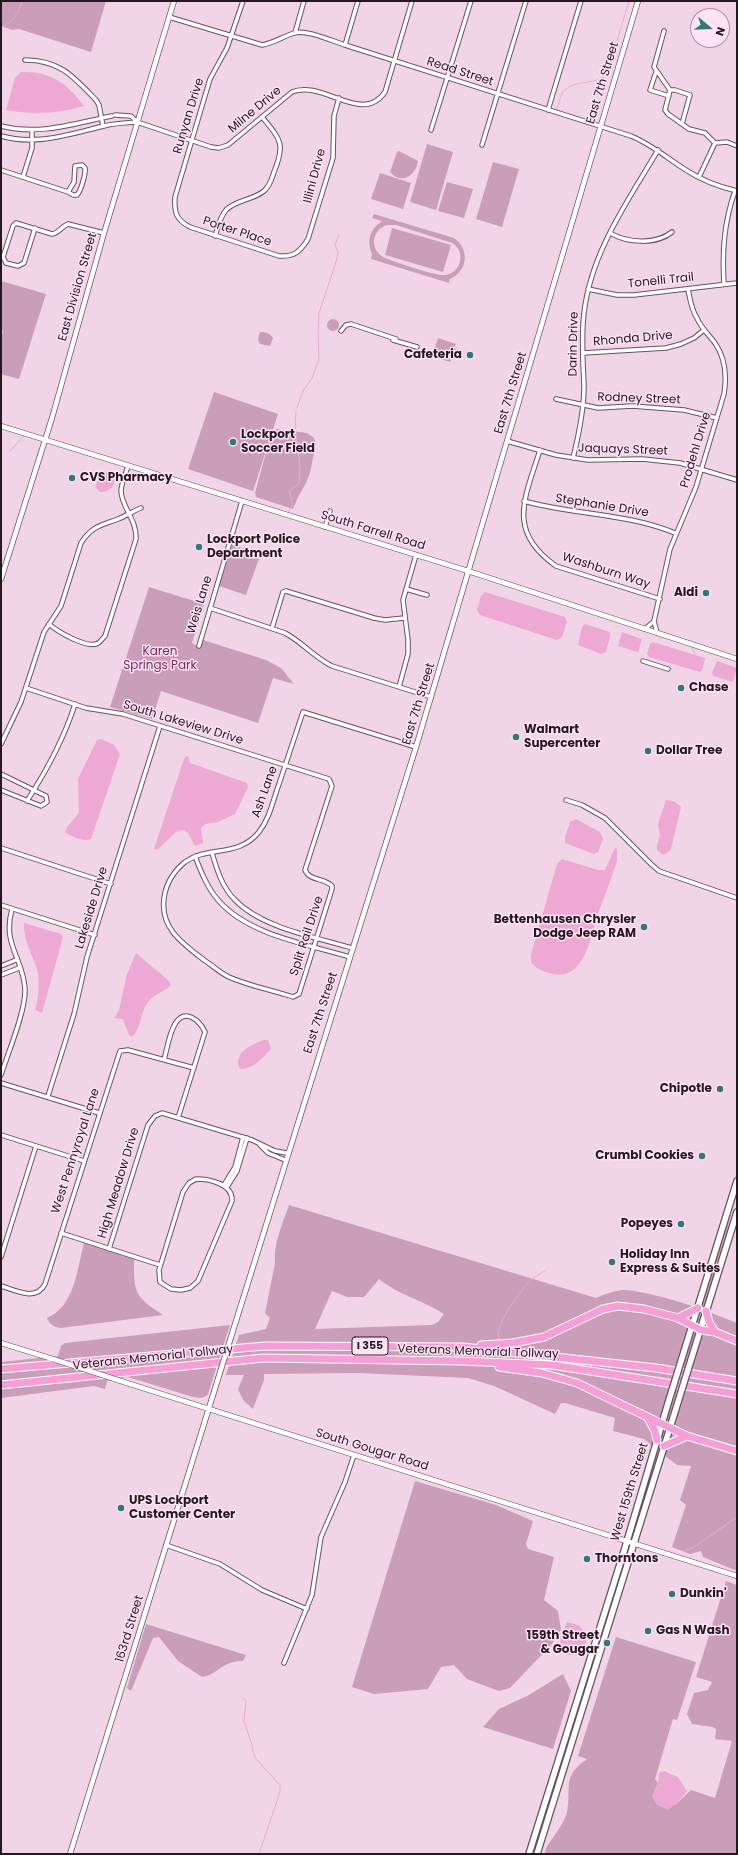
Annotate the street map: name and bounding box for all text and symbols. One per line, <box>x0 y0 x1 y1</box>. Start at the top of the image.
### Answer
north arrow <box>690 8 730 48</box>
text: N <box>711 25 729 38</box>
street label: East 7th Street <box>584 40 622 126</box>
street label: Read Street <box>425 54 495 90</box>
street label: Runyan Drive <box>171 76 207 156</box>
street label: Milne Drive <box>226 84 284 136</box>
street label: Illini Drive <box>301 147 329 205</box>
street label: Porter Place <box>201 214 273 250</box>
street label: East Division Street <box>56 231 100 343</box>
street label: Tonelli Trail <box>627 270 695 292</box>
street label: Darin Drive <box>566 311 582 377</box>
street label: Rhonda Drive <box>593 328 673 350</box>
place label: Cafeteria <box>404 348 462 362</box>
marker: Cafeteria <box>465 350 475 360</box>
street label: East 7th Street <box>492 350 530 436</box>
street label: Rodney Street <box>597 390 681 408</box>
street label: Prodehl Drive <box>678 410 714 490</box>
place label: Lockport Soccer Field <box>241 428 315 456</box>
marker: Lockport Soccer Field <box>228 437 238 447</box>
street label: Jaquays Street <box>578 441 668 459</box>
place label: CVS Pharmacy <box>80 471 172 485</box>
marker: CVS Pharmacy <box>67 473 77 483</box>
street label: Stephanie Drive <box>554 492 650 520</box>
street label: South Farrell Road <box>319 508 427 554</box>
place label: Lockport Police Department <box>207 533 300 561</box>
marker: Lockport Police Department <box>194 542 204 552</box>
street label: Washburn Way <box>560 550 652 592</box>
street label: Weis Lane <box>184 574 216 636</box>
place label: Aldi <box>674 586 698 600</box>
marker: Aldi <box>701 588 711 598</box>
park label: Karen Springs Park <box>123 645 197 673</box>
street label: East 7th Street <box>400 661 438 747</box>
place label: Chase <box>689 681 728 695</box>
marker: Chase <box>676 683 686 693</box>
street label: South Lakeview Drive <box>121 698 245 748</box>
place label: Walmart Supercenter <box>524 723 600 751</box>
marker: Walmart Supercenter <box>511 732 521 742</box>
place label: Dollar Tree <box>656 744 722 758</box>
marker: Dollar Tree <box>643 746 653 756</box>
street label: Ash Lane <box>249 764 281 820</box>
street label: Lakeside Drive <box>73 865 111 951</box>
street label: Split Rail Drive <box>287 894 327 978</box>
place label: Bettenhausen Chrysler Dodge Jeep RAM <box>494 913 636 941</box>
marker: Bettenhausen Chrysler Dodge Jeep RAM <box>639 922 649 932</box>
street label: East 7th Street <box>301 970 341 1056</box>
place label: Chipotle <box>660 1082 712 1096</box>
marker: Chipotle <box>715 1084 725 1094</box>
street label: West Pennyroyal Lane <box>49 1086 103 1216</box>
street label: High Meadow Drive <box>95 1126 143 1240</box>
place label: Crumbl Cookies <box>595 1149 694 1163</box>
marker: Crumbl Cookies <box>697 1151 707 1161</box>
place label: Popeyes <box>621 1217 673 1231</box>
marker: Popeyes <box>676 1219 686 1229</box>
place label: Holiday Inn Express & Suites <box>620 1248 720 1276</box>
marker: Holiday Inn Express & Suites <box>607 1257 617 1267</box>
road number: I 355 <box>352 1337 388 1355</box>
street label: Veterans Memorial Tollway <box>72 1342 234 1374</box>
street label: Veterans Memorial Tollway <box>397 1342 559 1362</box>
street label: South Gougar Road <box>314 1426 430 1474</box>
street label: West 159th Street <box>608 1441 652 1543</box>
place label: UPS Lockport Customer Center <box>129 1494 235 1522</box>
marker: UPS Lockport Customer Center <box>116 1503 126 1513</box>
place label: Thorntons <box>595 1552 658 1566</box>
marker: Thorntons <box>582 1554 592 1564</box>
place label: Dunkin' <box>680 1587 727 1601</box>
marker: Dunkin' <box>667 1589 677 1599</box>
street label: 163rd Street <box>113 1594 147 1664</box>
place label: Gas N Wash <box>656 1624 730 1638</box>
marker: Gas N Wash <box>643 1626 653 1636</box>
place label: 159th Street & Gougar <box>527 1629 599 1657</box>
marker: 159th Street & Gougar <box>602 1638 612 1648</box>

